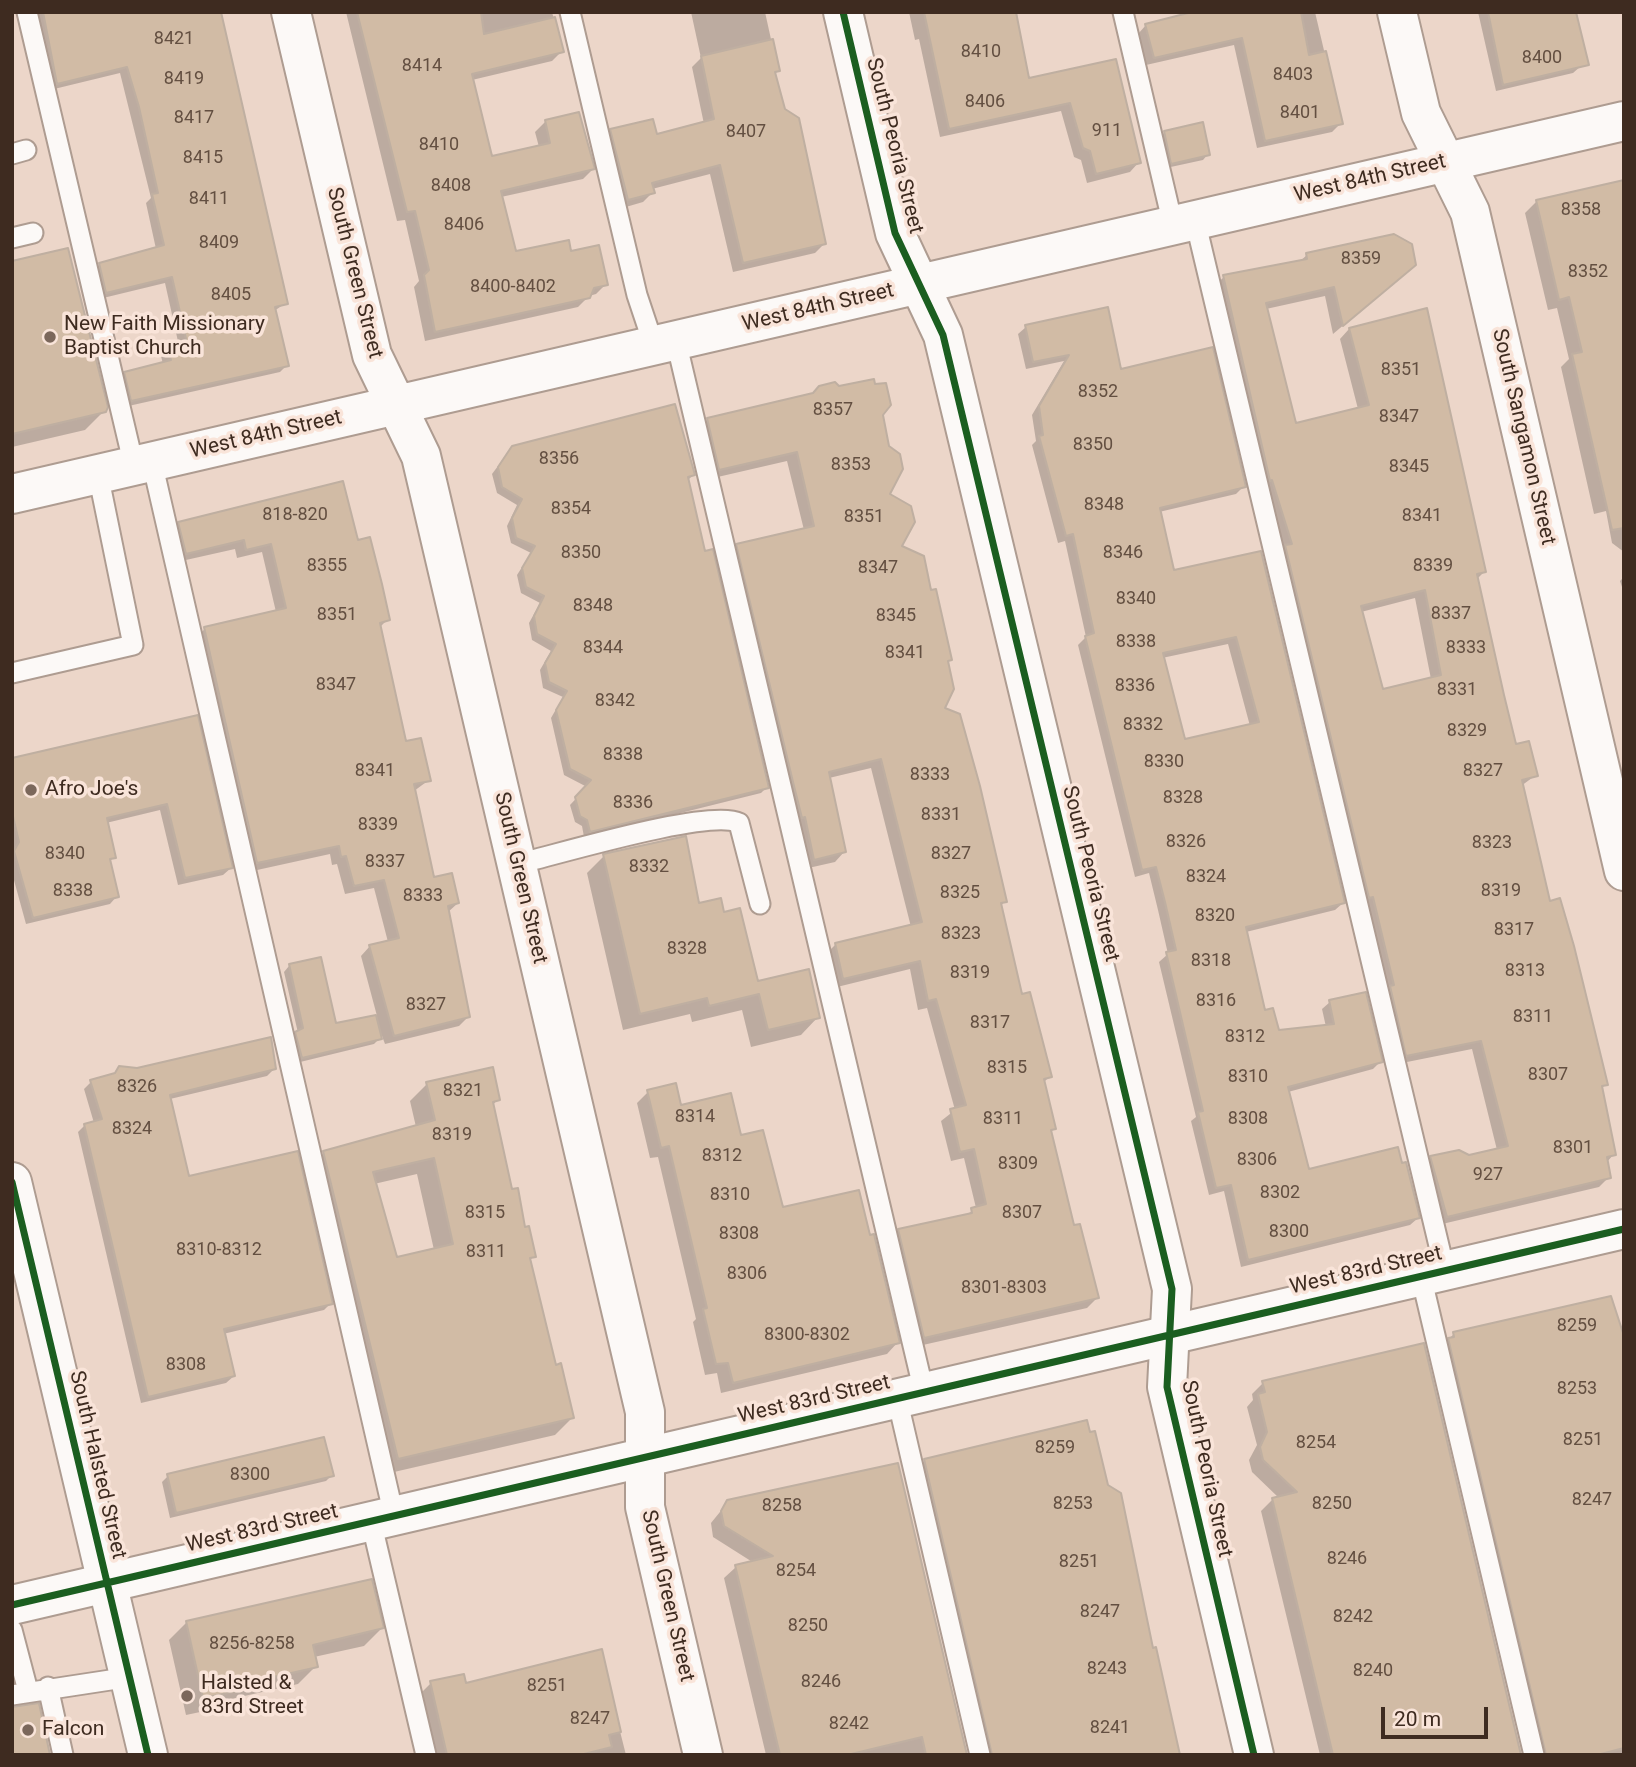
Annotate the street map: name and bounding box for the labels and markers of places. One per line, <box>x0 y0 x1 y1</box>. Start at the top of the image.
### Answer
place label: New Faith Missionary Baptist Church <box>64 312 265 362</box>
marker: New Faith Missionary Baptist Church <box>42 329 58 345</box>
place label: Afro Joe's <box>45 777 138 803</box>
marker: Afro Joe's <box>23 782 39 798</box>
place label: Halsted & 83rd Street <box>201 1671 304 1721</box>
marker: Halsted & 83rd Street <box>179 1688 195 1704</box>
place label: Falcon <box>42 1717 104 1743</box>
marker: Falcon <box>20 1722 36 1738</box>

